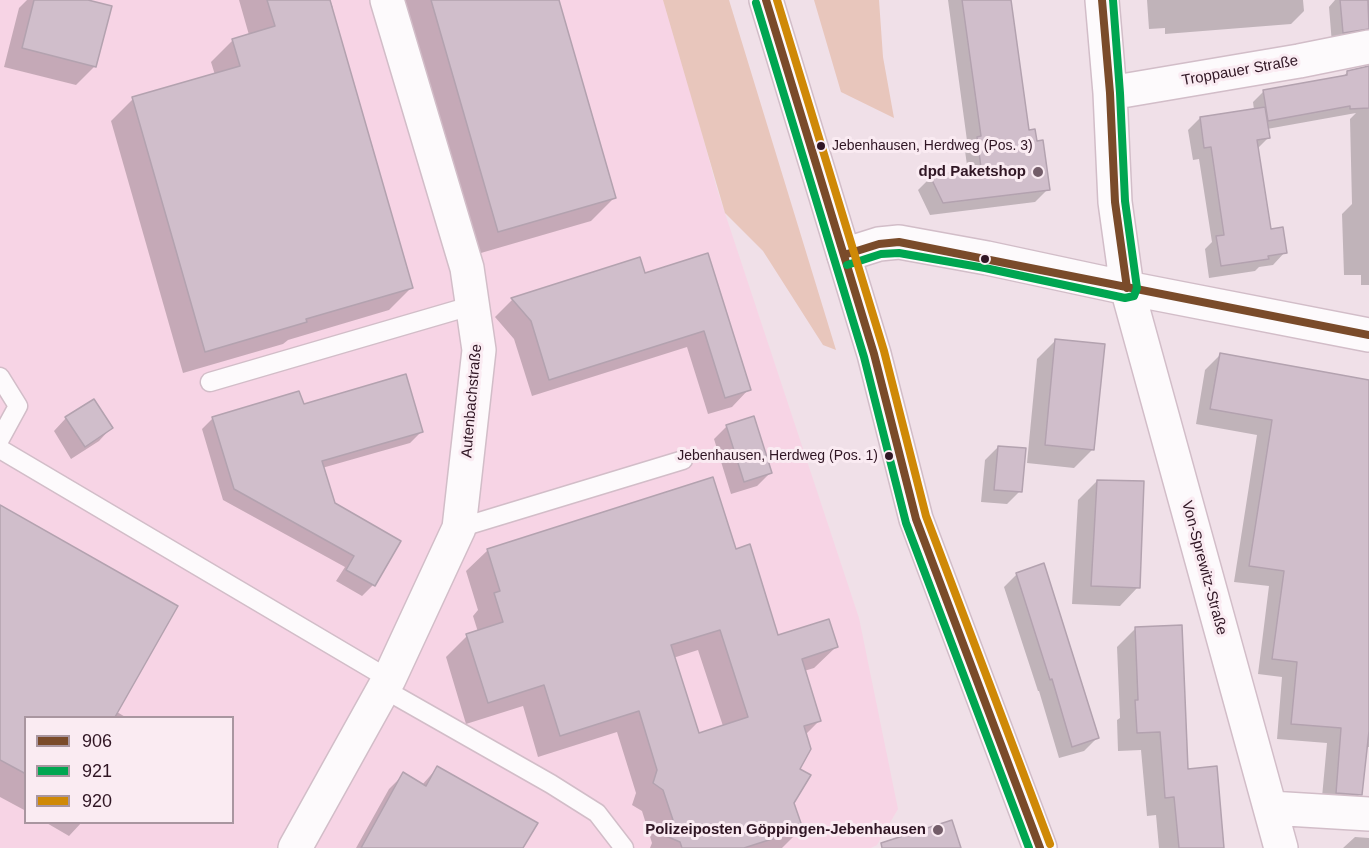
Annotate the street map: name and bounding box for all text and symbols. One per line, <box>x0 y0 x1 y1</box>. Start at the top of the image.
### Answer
street label: Troppauer Straße <box>1180 52 1300 90</box>
place label: Jebenhausen, Herdweg (Pos. 3) <box>832 138 1033 154</box>
marker: Jebenhausen, Herdweg (Pos. 3) <box>815 140 827 152</box>
place label: dpd Paketshop <box>918 163 1026 181</box>
marker: dpd Paketshop <box>1031 165 1045 179</box>
unlabelled marker <box>979 253 991 265</box>
street label: Autenbachstraße <box>458 343 486 459</box>
place label: Jebenhausen, Herdweg (Pos. 1) <box>677 448 878 464</box>
marker: Jebenhausen, Herdweg (Pos. 1) <box>883 450 895 462</box>
street label: Von-Sprewitz-Straße <box>1177 499 1231 637</box>
legend <box>24 716 234 824</box>
text: 906 <box>82 731 112 751</box>
text: 921 <box>82 761 112 781</box>
text: 920 <box>82 791 112 811</box>
place label: Polizeiposten Göppingen-Jebenhausen <box>645 821 926 839</box>
marker: Polizeiposten Göppingen-Jebenhausen <box>931 823 945 837</box>

